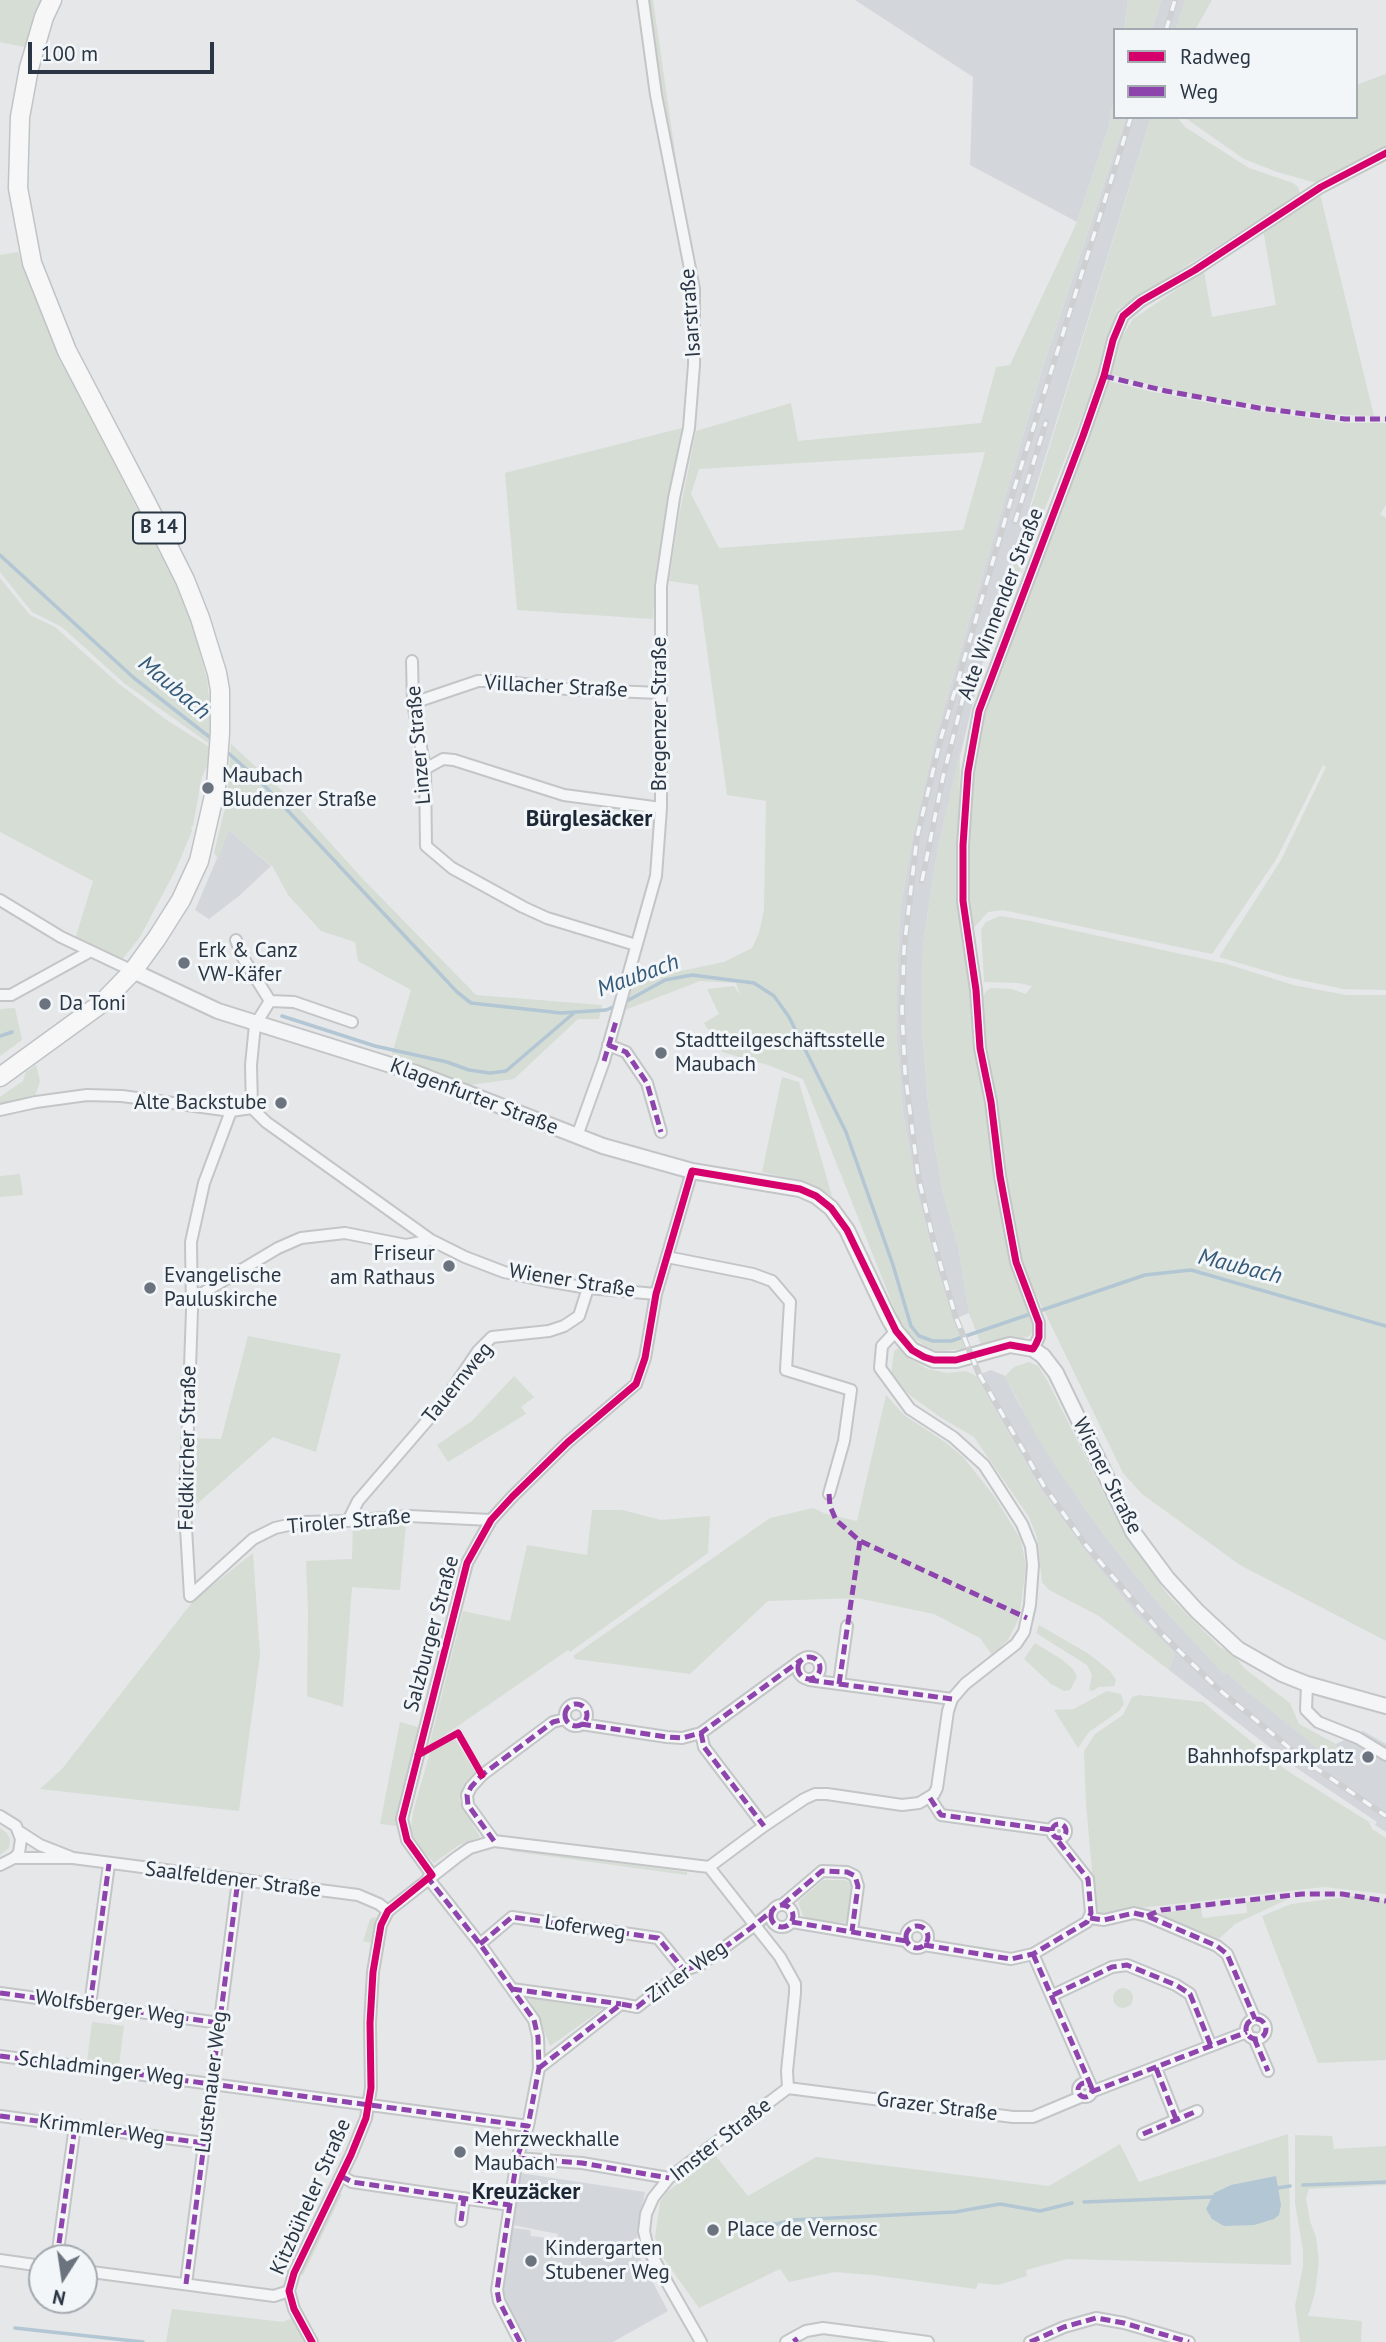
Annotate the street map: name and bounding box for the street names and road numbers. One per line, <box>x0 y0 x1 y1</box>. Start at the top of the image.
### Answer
street label: Isarstraße <box>675 268 707 358</box>
street label: Alte Winnender Straße <box>953 505 1049 703</box>
road number: B 14 <box>133 512 185 544</box>
street label: Bregenzer Straße <box>647 637 673 791</box>
street label: Villacher Straße <box>484 671 628 703</box>
street label: Linzer Straße <box>401 684 437 806</box>
street label: Klagenfurter Straße <box>386 1053 562 1141</box>
street label: Wiener Straße <box>507 1259 637 1303</box>
street label: Tauernweg <box>418 1337 498 1429</box>
street label: Feldkircher Straße <box>174 1365 202 1531</box>
street label: Wiener Straße <box>1067 1413 1147 1539</box>
street label: Tiroler Straße <box>286 1504 412 1540</box>
street label: Salzburger Straße <box>399 1553 465 1715</box>
street label: Saalfeldener Straße <box>144 1857 322 1903</box>
street label: Loferweg <box>543 1910 627 1946</box>
street label: Zirler Weg <box>642 1935 732 2009</box>
street label: Wolfsberger Weg <box>33 1985 187 2031</box>
street label: Lustenauer Weg <box>191 2009 233 2155</box>
street label: Schladminger Weg <box>17 2046 185 2092</box>
street label: Grazer Straße <box>875 2087 999 2127</box>
street label: Imster Straße <box>665 2093 777 2187</box>
street label: Krimmler Weg <box>37 2109 167 2151</box>
street label: Kitzbüheler Straße <box>265 2115 357 2279</box>

